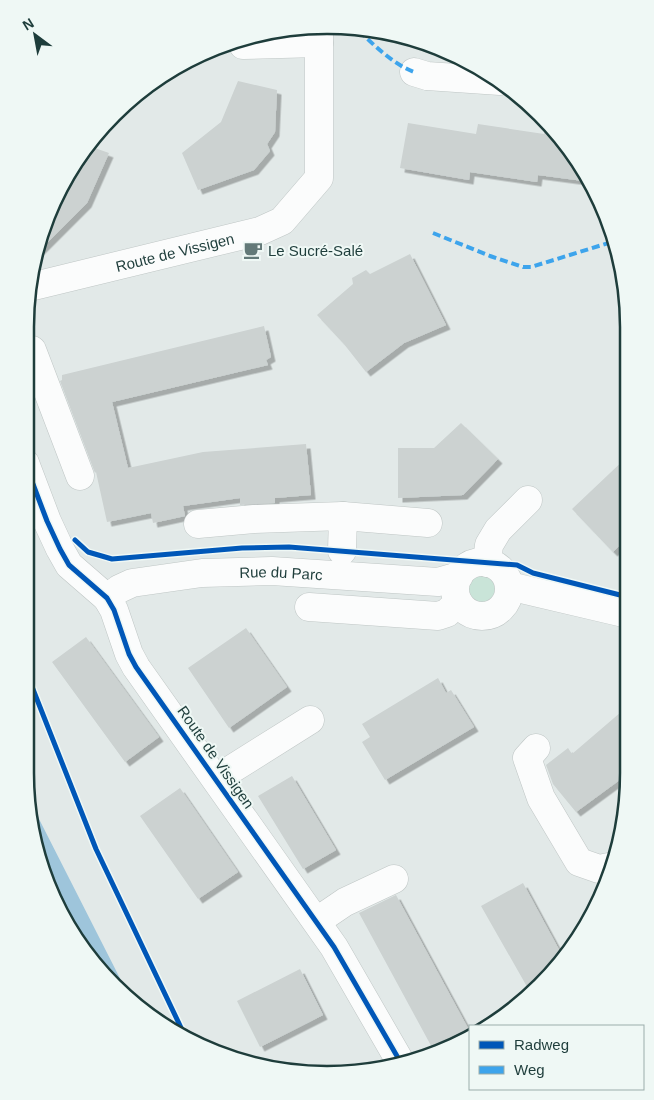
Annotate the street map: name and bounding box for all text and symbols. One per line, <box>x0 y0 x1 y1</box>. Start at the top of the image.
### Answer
north arrow <box>10 10 60 60</box>
text: N <box>20 15 37 33</box>
street label: Route de Vissigen <box>114 229 236 274</box>
cafe icon: Le Sucré-Salé <box>242 239 264 261</box>
place label: Le Sucré-Salé <box>268 242 363 259</box>
street label: Rue du Parc <box>239 562 324 583</box>
street label: Route de Vissigen <box>174 702 258 812</box>
legend <box>469 1025 644 1090</box>
text: Radweg <box>514 1036 569 1053</box>
text: Weg <box>514 1061 545 1078</box>

